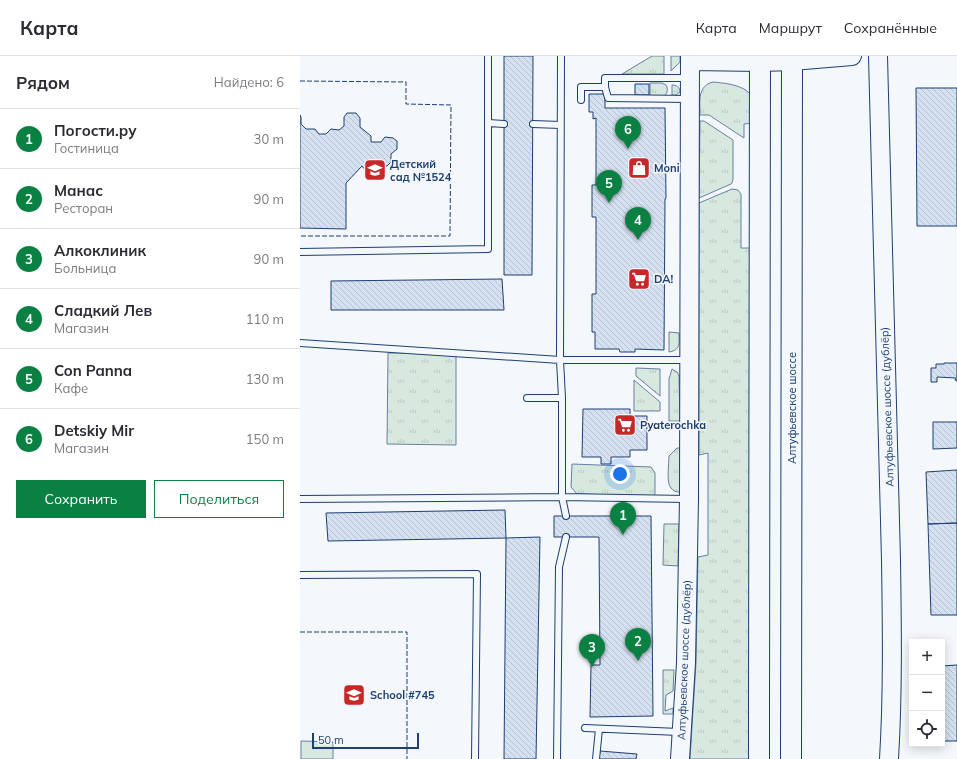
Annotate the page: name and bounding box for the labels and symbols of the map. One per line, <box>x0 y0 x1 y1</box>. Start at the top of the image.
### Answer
pin: 6 <box>615 116 641 149</box>
shop icon: Moni <box>626 155 652 181</box>
school or university icon: Детский сад №1524 <box>362 157 388 183</box>
place label: Детский сад №1524 <box>390 157 452 184</box>
place label: Moni <box>654 161 680 175</box>
pin: 5 <box>596 170 622 203</box>
pin: 4 <box>625 207 651 240</box>
supermarket icon: DA! <box>626 266 652 292</box>
place label: DA! <box>654 272 673 286</box>
street label: Алтуфьевское шоссе (дублёр) <box>877 327 897 487</box>
street label: Алтуфьевское шоссе <box>785 352 799 464</box>
supermarket icon: Pyaterochka <box>612 412 638 438</box>
place label: Pyaterochka <box>640 418 706 432</box>
your location <box>610 464 630 484</box>
pin: 1 <box>610 502 636 535</box>
street label: Алтуфьевское шоссе (дублёр) <box>674 580 694 740</box>
pin: 2 <box>625 628 651 661</box>
pin: 3 <box>579 634 605 667</box>
school or university icon: School #745 <box>341 682 367 708</box>
place label: School #745 <box>370 688 435 702</box>
scale bar <box>312 731 419 750</box>

